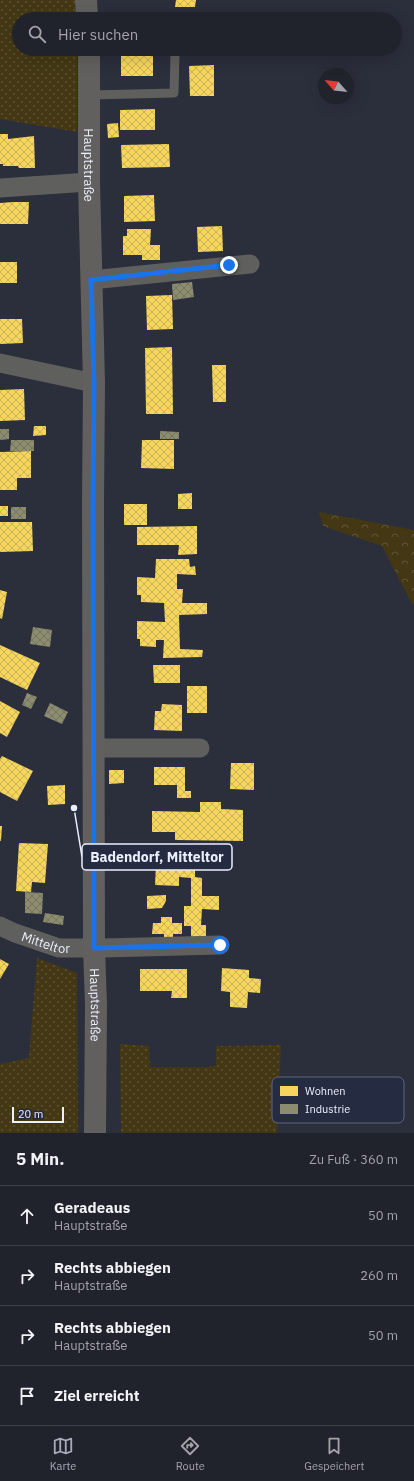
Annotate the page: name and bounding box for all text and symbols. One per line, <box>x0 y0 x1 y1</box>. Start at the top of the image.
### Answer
search box <box>12 12 402 56</box>
icon: search <box>26 23 48 45</box>
text: Hier suchen <box>58 25 138 44</box>
north arrow <box>318 68 354 104</box>
street label: Hauptstraße <box>80 128 97 202</box>
route end <box>220 256 238 274</box>
callout: Badendorf, Mitteltor <box>82 844 232 870</box>
text: Badendorf, Mitteltor <box>90 848 224 866</box>
street label: Mitteltor <box>19 928 70 957</box>
route start <box>211 936 229 954</box>
street label: Hauptstraße <box>86 968 104 1042</box>
legend <box>272 1077 404 1123</box>
text: Wohnen <box>305 1084 346 1098</box>
text: Industrie <box>305 1102 350 1116</box>
scale bar <box>12 1105 64 1124</box>
text: 20 m <box>18 1107 43 1121</box>
text: 5 Min. <box>16 1148 64 1170</box>
text: Zu Fuß · 360 m <box>309 1151 398 1168</box>
text: Geradeaus <box>54 1198 130 1217</box>
icon: ahead <box>16 1205 38 1227</box>
text: 50 m <box>368 1207 398 1224</box>
text: Hauptstraße <box>54 1217 127 1234</box>
text: Rechts abbiegen <box>54 1258 171 1277</box>
icon: right <box>16 1265 38 1287</box>
text: 260 m <box>360 1267 398 1284</box>
text: Hauptstraße <box>54 1277 127 1294</box>
text: Rechts abbiegen <box>54 1318 171 1337</box>
icon: right <box>16 1325 38 1347</box>
text: 50 m <box>368 1327 398 1344</box>
text: Hauptstraße <box>54 1337 127 1354</box>
icon: arrive <box>16 1385 38 1407</box>
text: Ziel erreicht <box>54 1386 140 1405</box>
tab: Karte <box>50 1435 76 1473</box>
tab: Route <box>176 1435 205 1473</box>
tab: Gespeichert <box>304 1435 364 1473</box>

